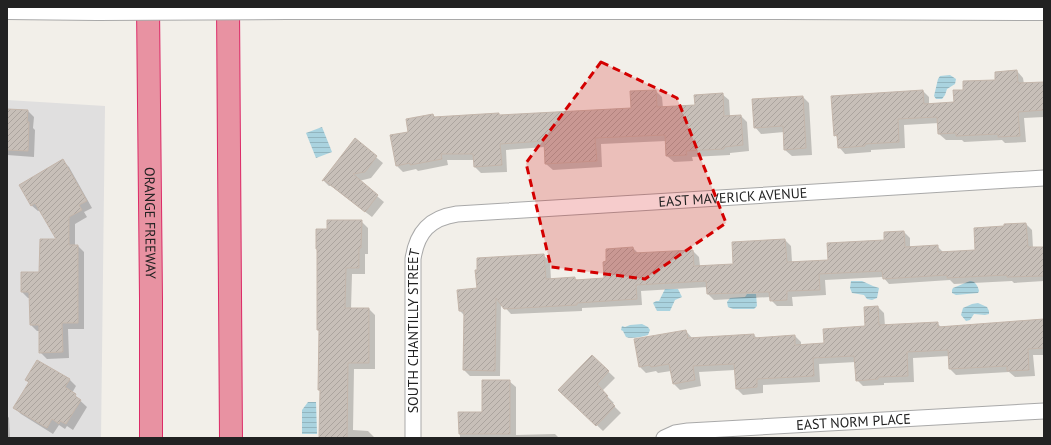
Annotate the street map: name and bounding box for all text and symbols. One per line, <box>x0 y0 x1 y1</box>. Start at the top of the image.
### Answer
street label: ORANGE FREEWAY <box>141 167 160 279</box>
street label: EAST MAVERICK AVENUE <box>658 184 808 211</box>
street label: SOUTH CHANTILLY STREET <box>404 247 424 413</box>
street label: EAST NORM PLACE <box>796 409 911 434</box>

